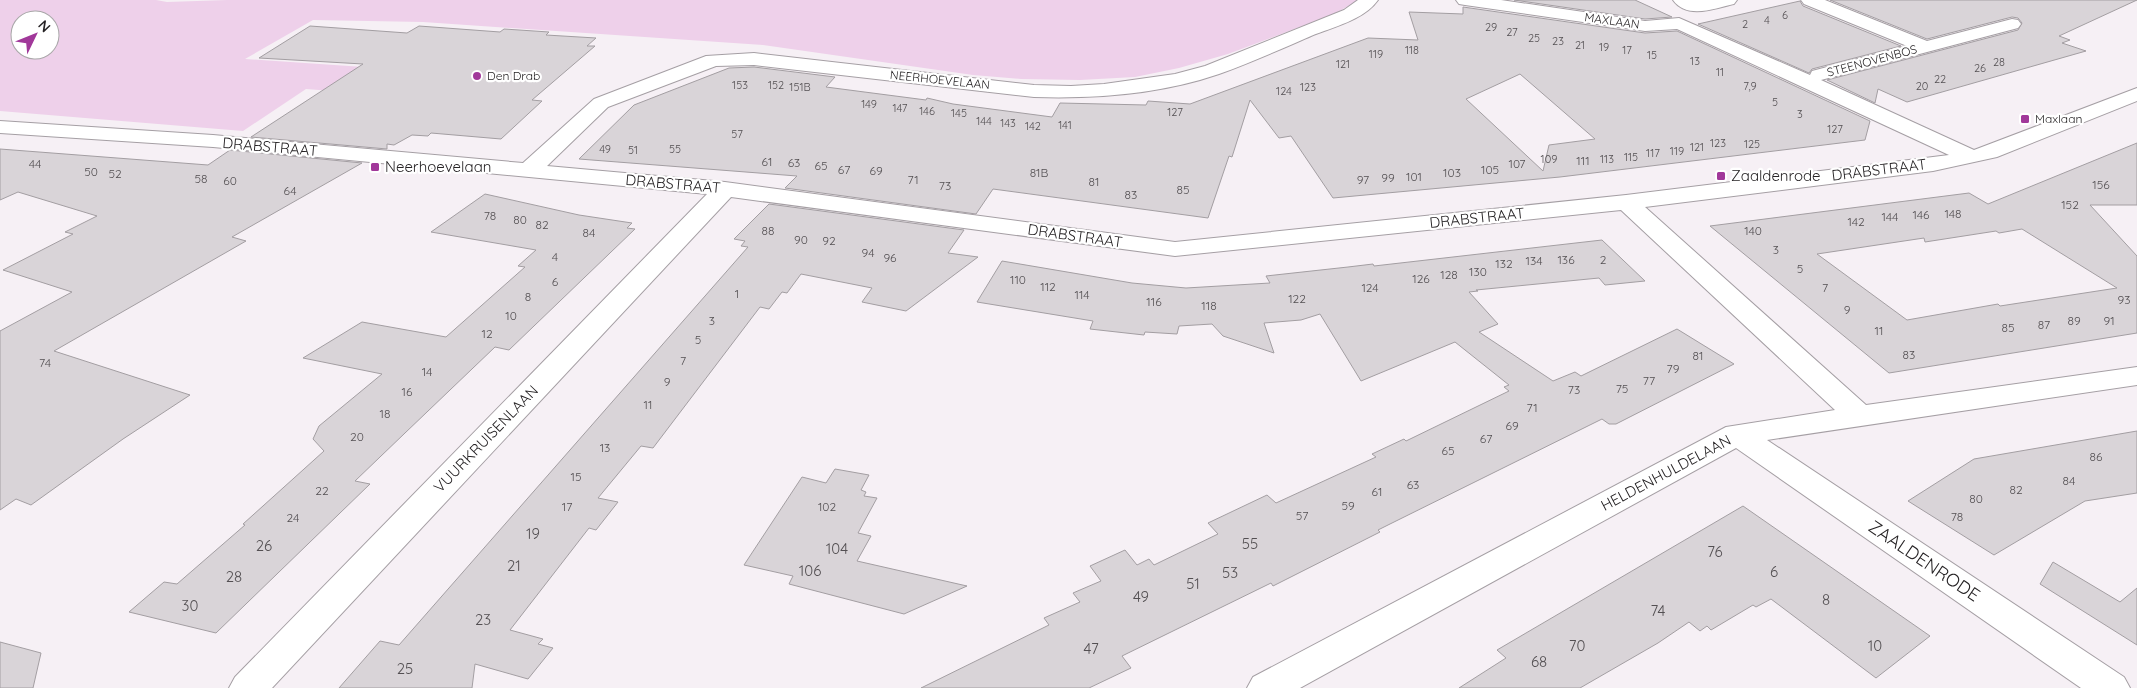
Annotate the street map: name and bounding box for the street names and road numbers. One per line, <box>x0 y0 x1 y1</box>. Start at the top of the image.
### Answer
street label: MAXLAAN <box>1583 9 1641 32</box>
street label: STEENOVENBOS <box>1825 41 1919 80</box>
street label: NEERHOEVELAAN <box>889 67 991 92</box>
street label: DRABSTRAAT <box>222 133 318 160</box>
street label: DRABSTRAAT <box>1830 154 1928 185</box>
street label: DRABSTRAAT <box>625 170 721 197</box>
street label: DRABSTRAAT <box>1428 203 1525 232</box>
street label: DRABSTRAAT <box>1026 219 1124 252</box>
street label: VUURKRUISENLAAN <box>429 381 542 496</box>
street label: HELDENHULDELAAN <box>1597 430 1734 515</box>
street label: ZAALDENRODE <box>1864 515 1984 606</box>

